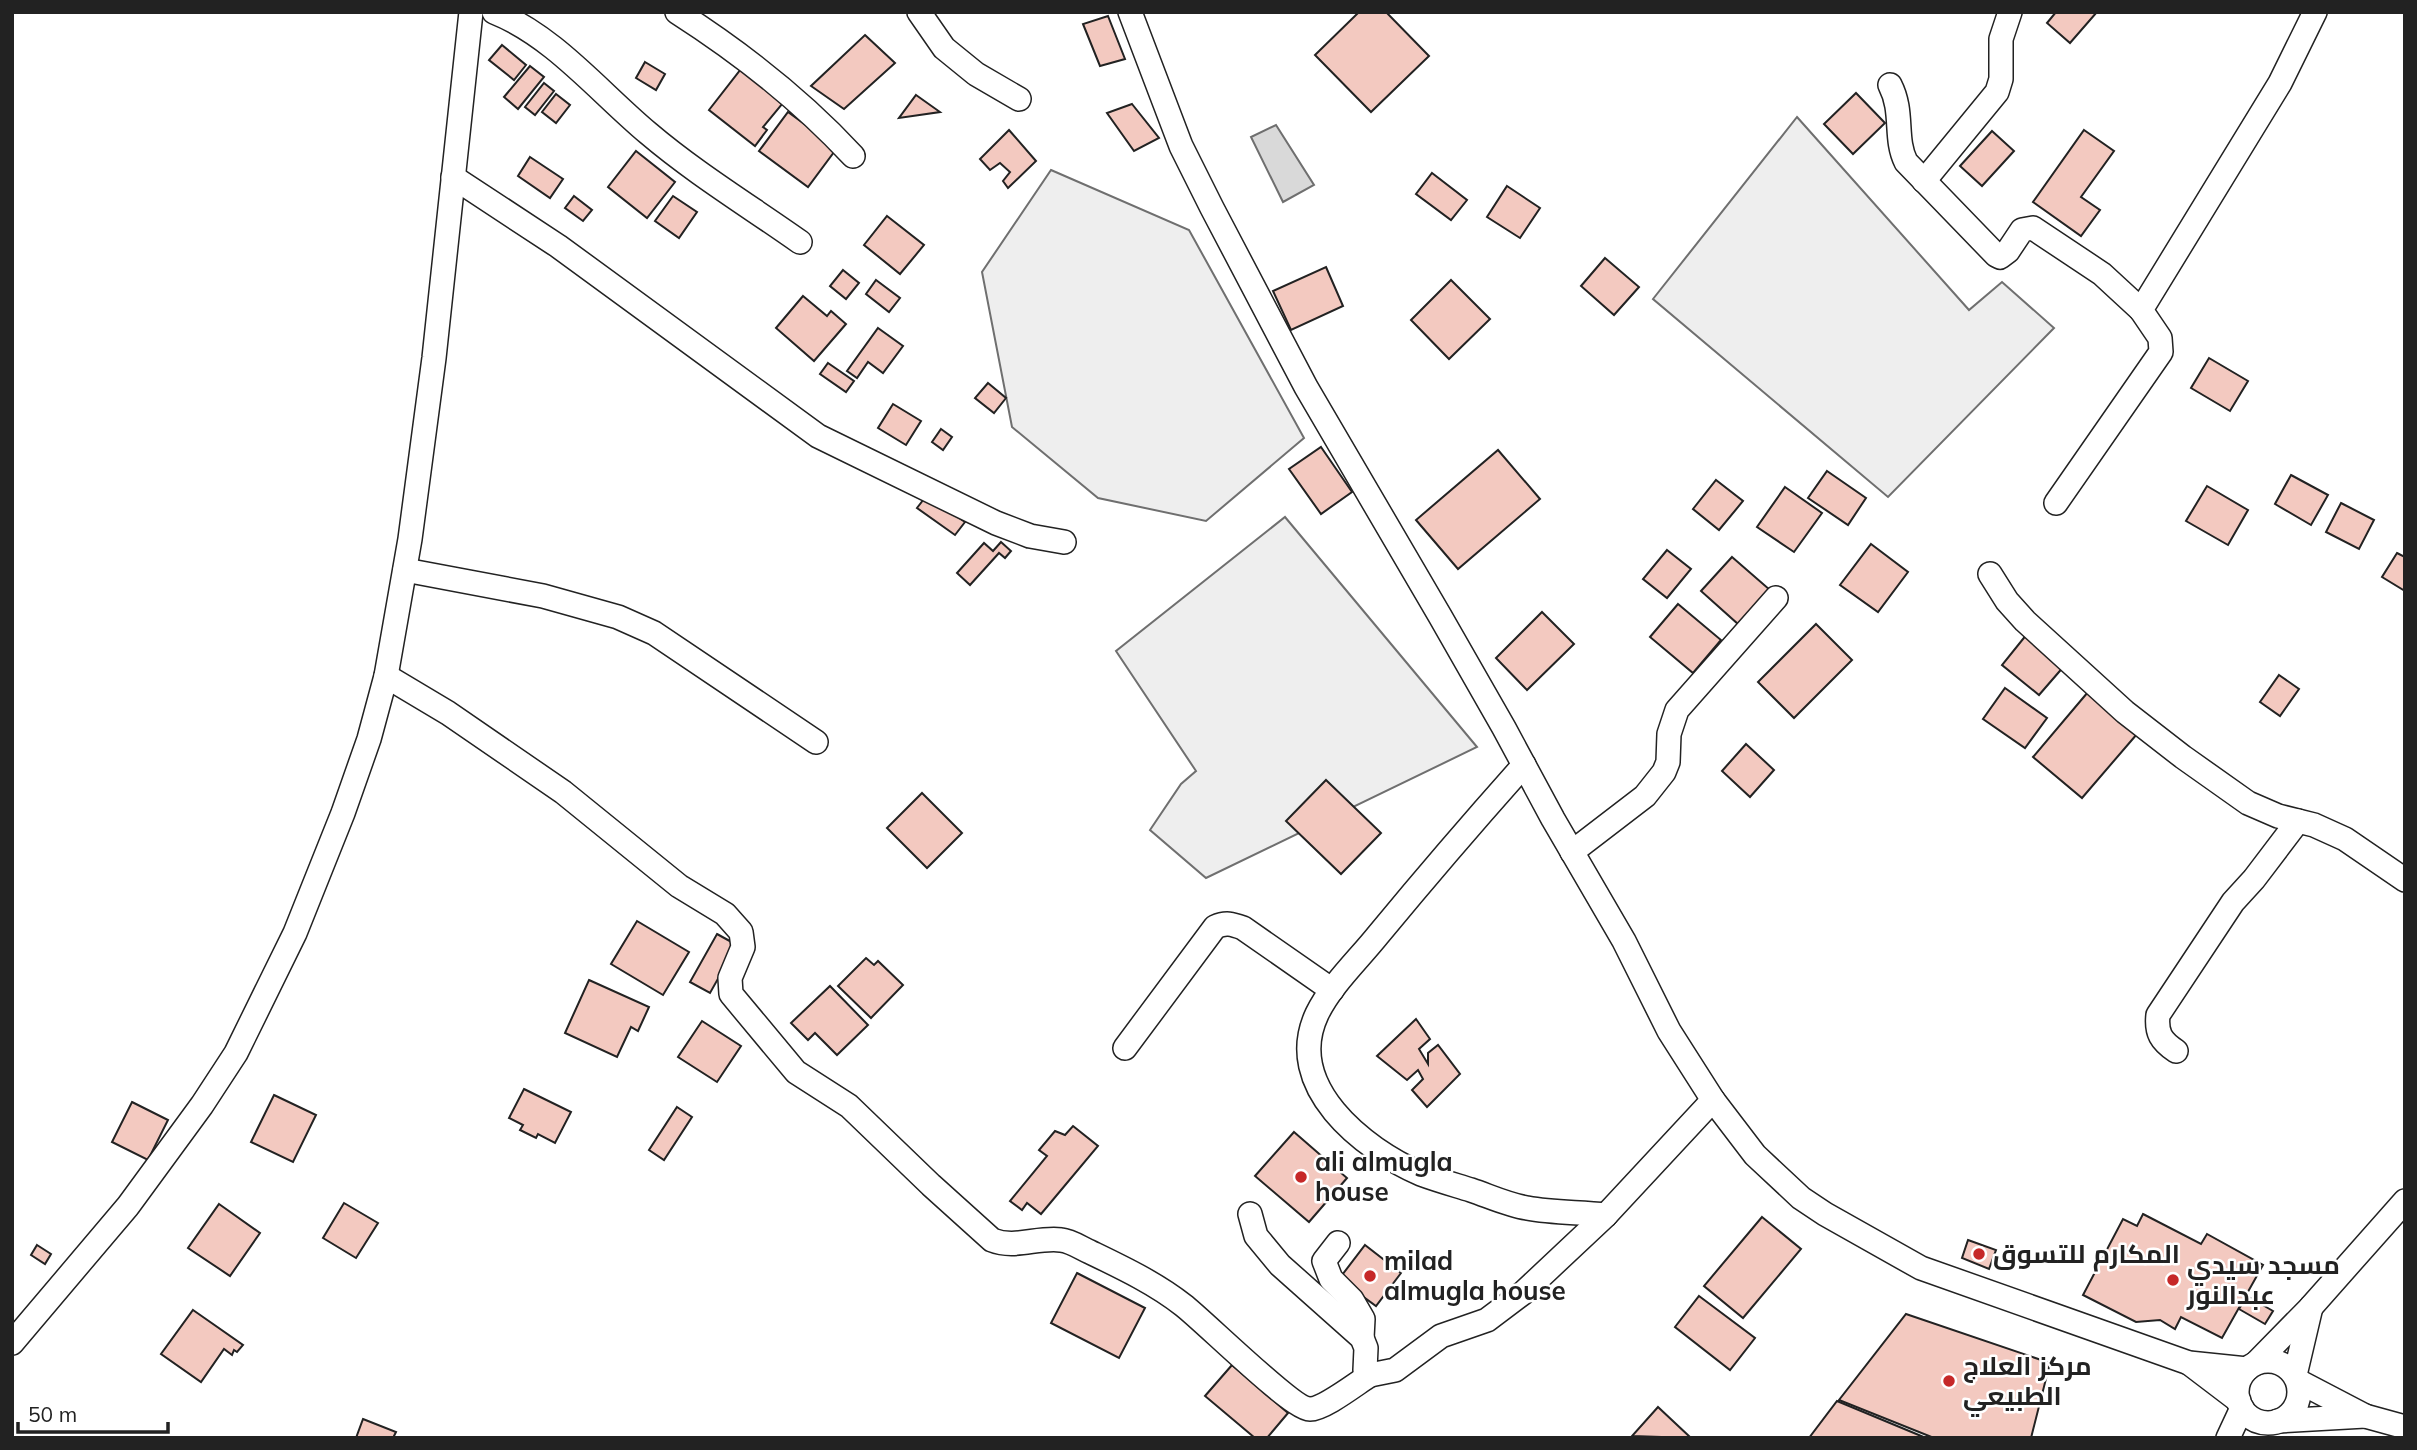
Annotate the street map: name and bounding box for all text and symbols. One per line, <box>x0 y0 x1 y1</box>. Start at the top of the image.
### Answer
place label: ali almugla house <box>1315 1145 1453 1208</box>
marker: ali almugla house <box>1293 1169 1309 1185</box>
place label: المكارم للتسوق <box>1993 1237 2180 1272</box>
place label: milad almugla house <box>1384 1244 1566 1307</box>
marker: المكارم للتسوق <box>1971 1246 1987 1262</box>
place label: مسجد سيدي عبدالنور <box>2186 1248 2340 1311</box>
marker: milad almugla house <box>1362 1268 1378 1284</box>
marker: مسجد سيدي عبدالنور <box>2165 1272 2181 1288</box>
place label: مركز العلاج الطبيعي <box>1963 1349 2092 1417</box>
marker: مركز العلاج الطبيعي <box>1941 1373 1957 1389</box>
scale bar <box>18 1390 168 1434</box>
text: 50 m <box>28 1401 77 1427</box>

